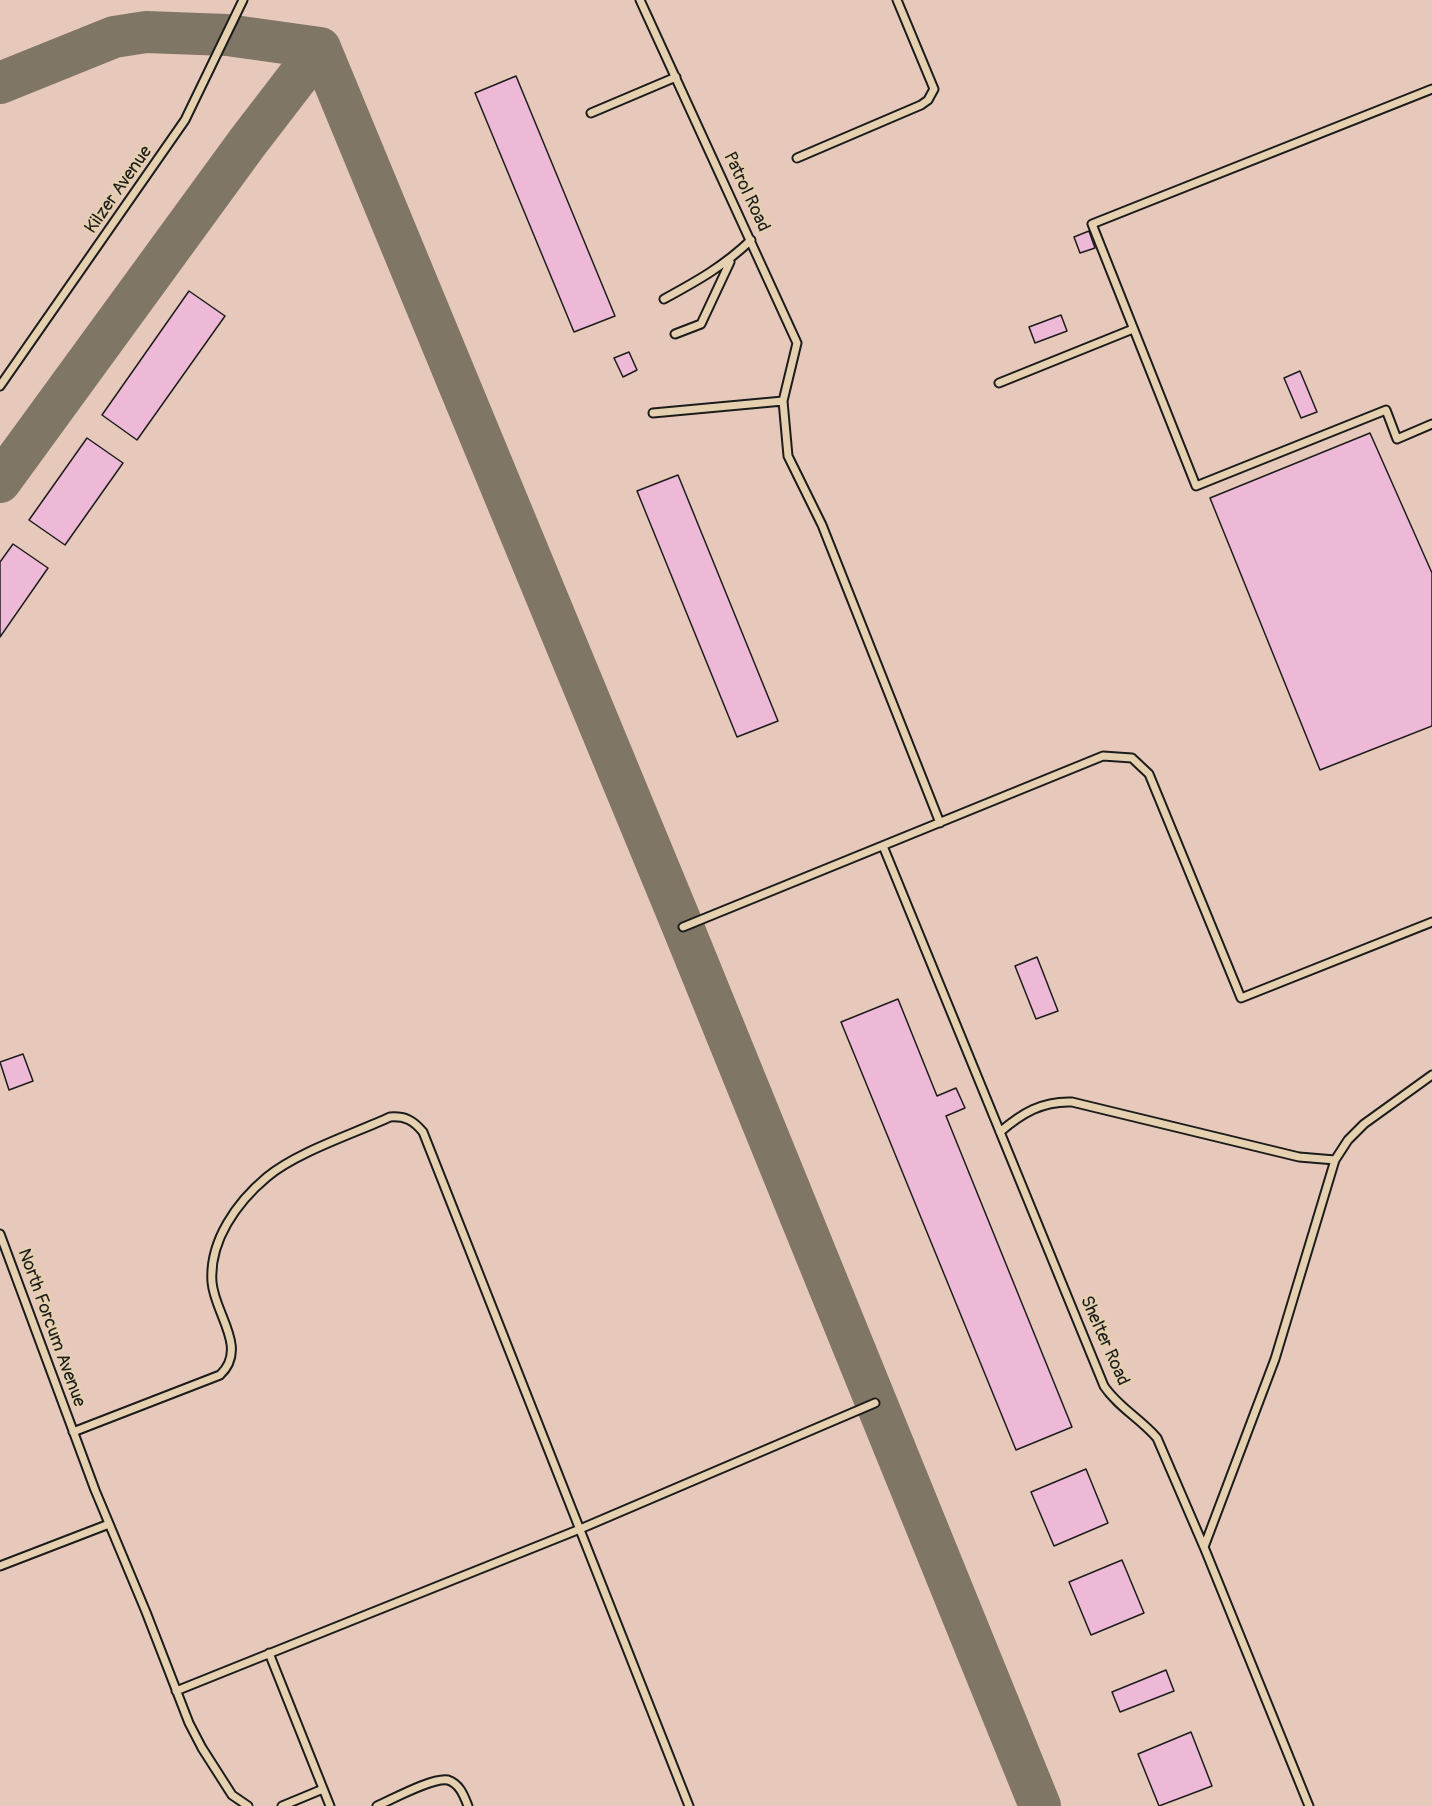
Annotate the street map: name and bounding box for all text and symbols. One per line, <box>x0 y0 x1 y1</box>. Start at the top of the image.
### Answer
street label: Kilzer Avenue <box>81 142 157 238</box>
street label: Patrol Road <box>718 149 774 235</box>
street label: North Forcum Avenue <box>12 1246 90 1410</box>
street label: Shelter Road <box>1075 1293 1133 1389</box>

